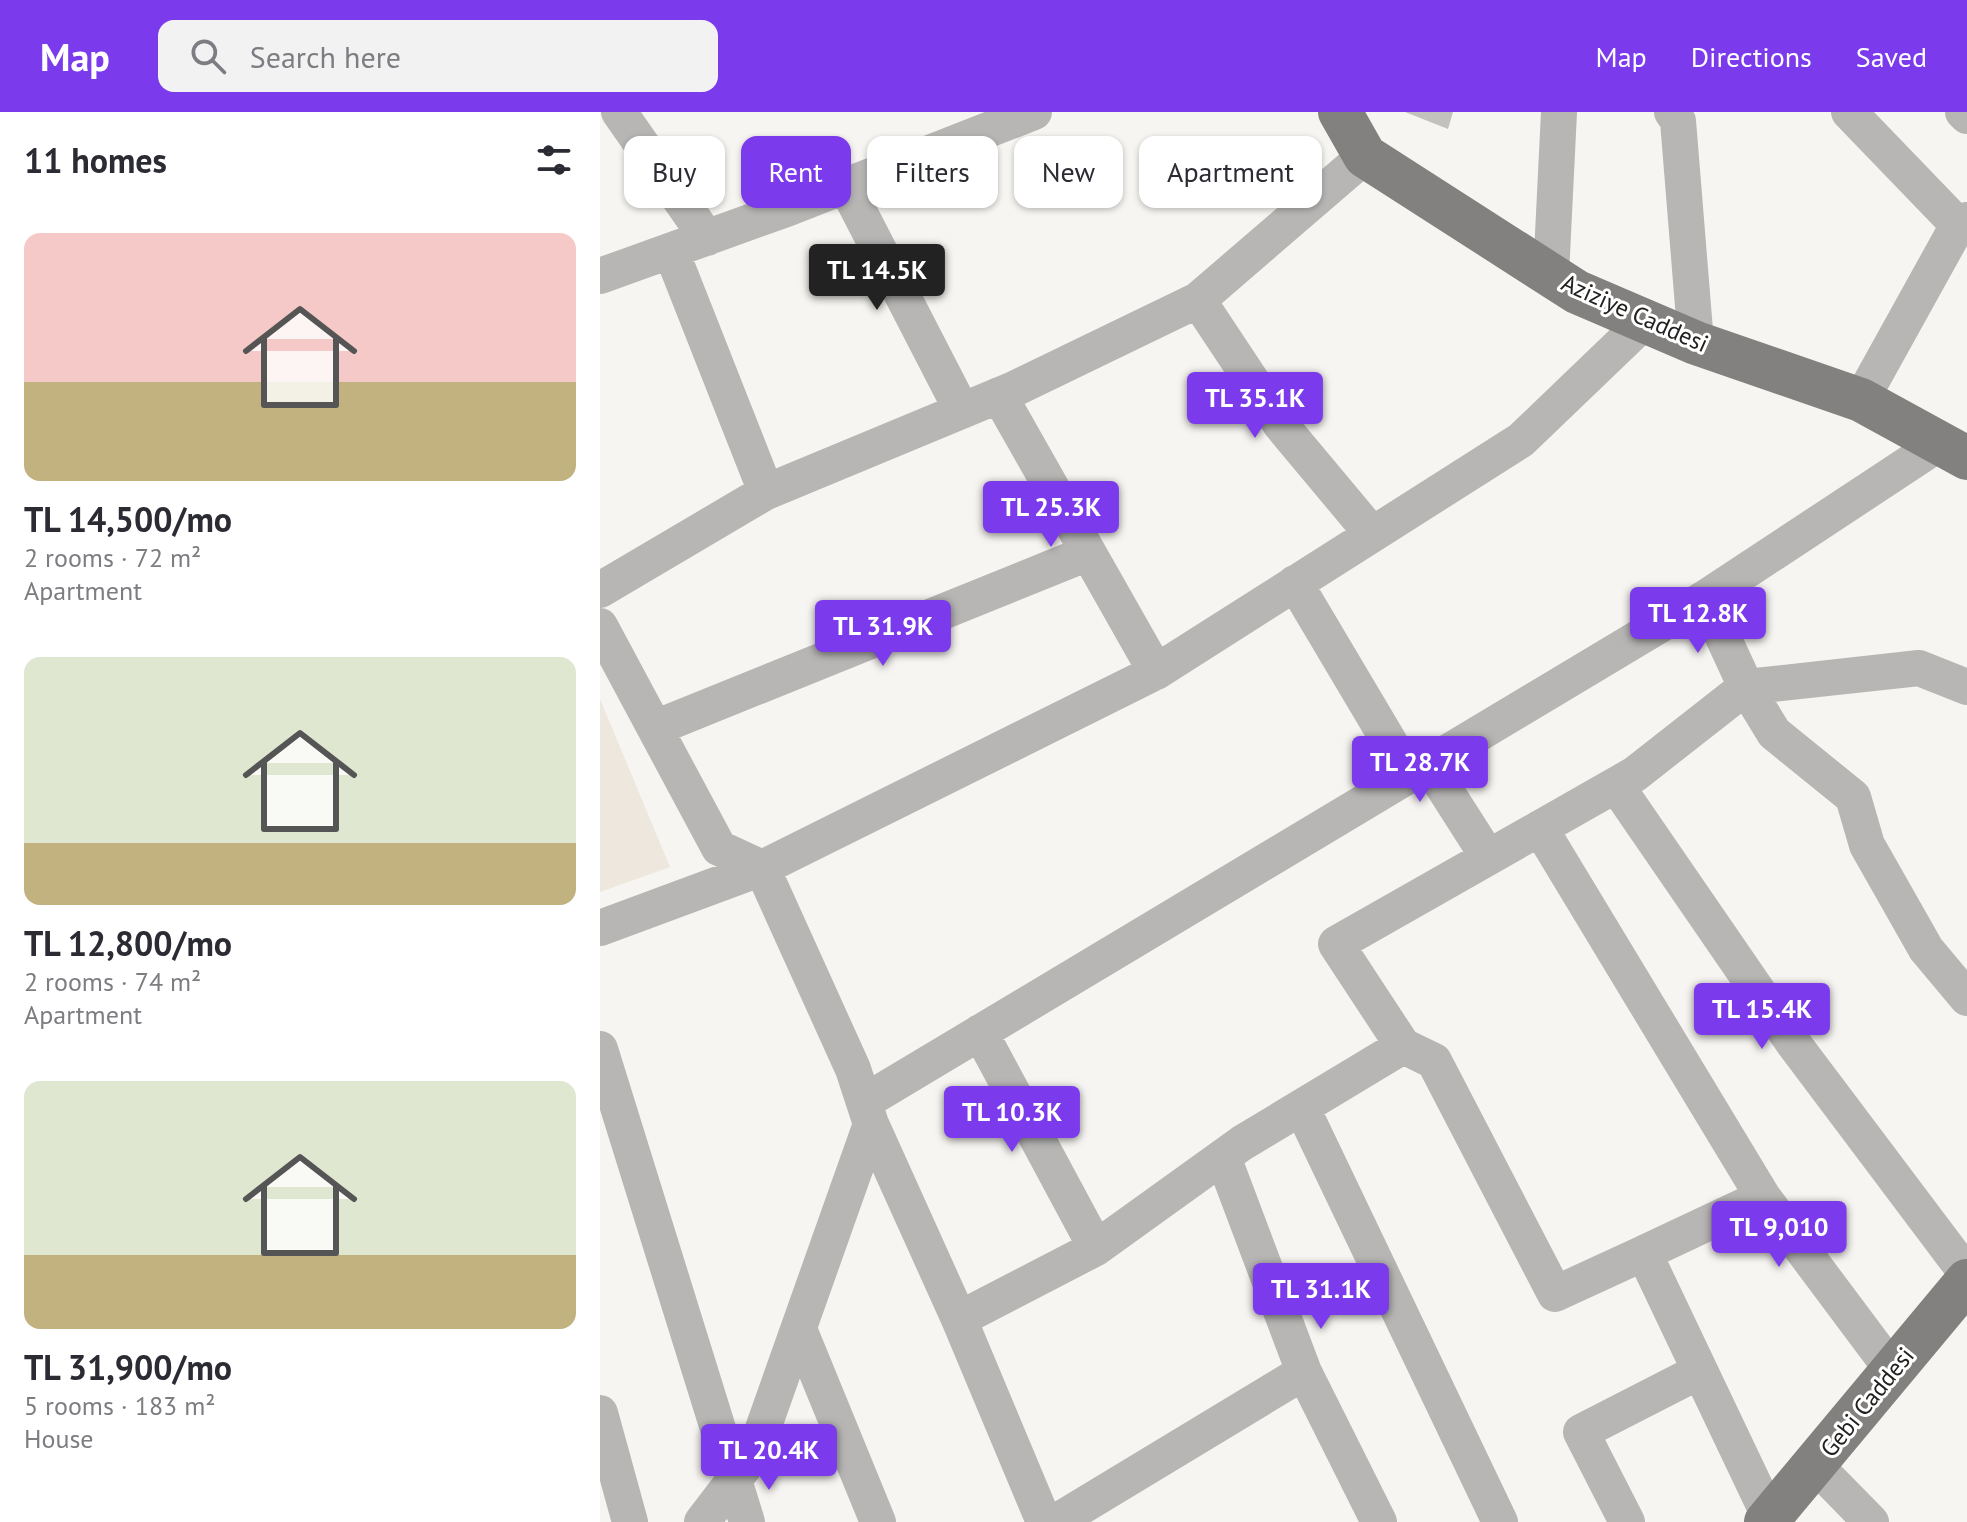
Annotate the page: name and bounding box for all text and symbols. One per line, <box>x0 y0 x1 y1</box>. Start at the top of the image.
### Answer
search box <box>158 20 718 92</box>
text: Map <box>40 32 110 81</box>
icon: search <box>186 34 230 78</box>
text: Search here <box>250 37 401 76</box>
text: Map <box>1596 38 1647 75</box>
text: Directions <box>1691 38 1812 75</box>
text: Saved <box>1856 38 1927 75</box>
chip: Buy <box>624 136 725 208</box>
chip: Rent <box>741 136 851 208</box>
chip: Filters <box>867 136 998 208</box>
chip: New <box>1014 136 1123 208</box>
chip: Apartment <box>1139 136 1322 208</box>
text: 11 homes <box>24 138 167 182</box>
icon: filters <box>532 138 576 182</box>
pin: TL 14.5K <box>794 244 960 312</box>
text: TL 14.5K <box>827 253 927 286</box>
street label: Aziziye Caddesi <box>1557 267 1713 359</box>
icon: home <box>228 285 372 429</box>
pin: TL 35.1K <box>1172 372 1338 440</box>
text: TL 35.1K <box>1205 381 1305 414</box>
pin: TL 25.3K <box>968 481 1134 549</box>
text: TL 25.3K <box>1001 490 1101 523</box>
text: TL 14,500/mo <box>24 497 232 541</box>
text: 2 rooms · 72 m² <box>24 541 201 574</box>
text: Apartment <box>24 574 142 607</box>
pin: TL 12.8K <box>1615 587 1781 655</box>
text: TL 12.8K <box>1648 596 1748 629</box>
pin: TL 31.9K <box>800 600 966 668</box>
text: TL 31.9K <box>833 609 933 642</box>
icon: home <box>228 709 372 853</box>
pin: TL 28.7K <box>1337 736 1503 804</box>
text: TL 28.7K <box>1370 745 1470 778</box>
text: TL 12,800/mo <box>24 921 232 965</box>
text: 2 rooms · 74 m² <box>24 965 201 998</box>
pin: TL 15.4K <box>1679 983 1845 1051</box>
text: TL 15.4K <box>1712 992 1812 1025</box>
text: Apartment <box>24 998 142 1031</box>
pin: TL 10.3K <box>929 1086 1095 1154</box>
text: TL 10.3K <box>962 1095 1062 1128</box>
icon: home <box>228 1133 372 1277</box>
pin: TL 9,010 <box>1696 1201 1862 1269</box>
text: TL 9,010 <box>1730 1210 1828 1243</box>
pin: TL 31.1K <box>1238 1263 1404 1331</box>
text: TL 31.1K <box>1271 1272 1371 1305</box>
street label: Gebi Caddesi <box>1813 1341 1921 1463</box>
text: TL 31,900/mo <box>24 1345 232 1389</box>
text: 5 rooms · 183 m² <box>24 1389 216 1422</box>
text: House <box>24 1422 94 1455</box>
pin: TL 20.4K <box>686 1424 852 1492</box>
text: TL 20.4K <box>719 1433 819 1466</box>

